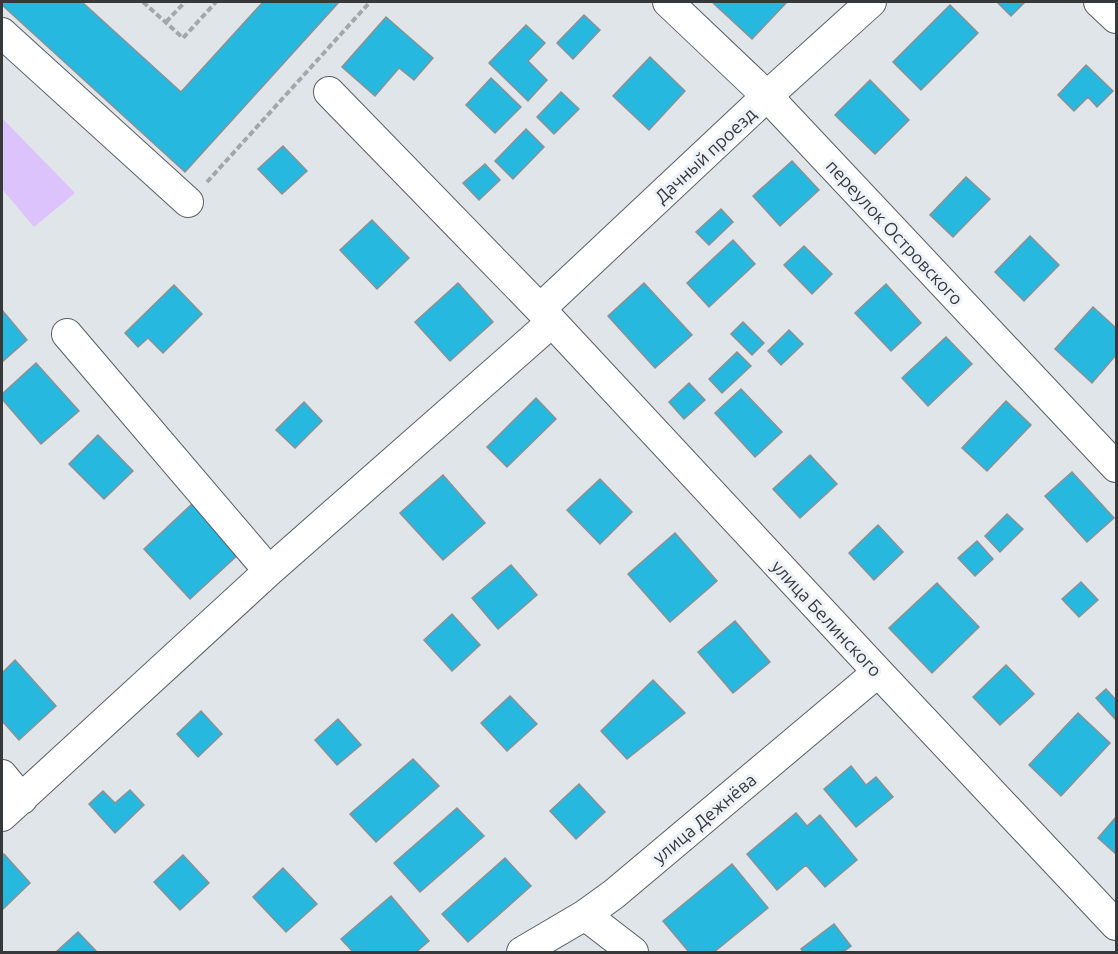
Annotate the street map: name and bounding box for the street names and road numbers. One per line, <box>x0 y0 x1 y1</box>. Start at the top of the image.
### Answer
street label: Дачный проезд <box>650 103 760 207</box>
street label: переулок Островского <box>823 155 967 309</box>
street label: улица Белинского <box>768 556 886 680</box>
street label: улица Дежнёва <box>648 769 760 867</box>

